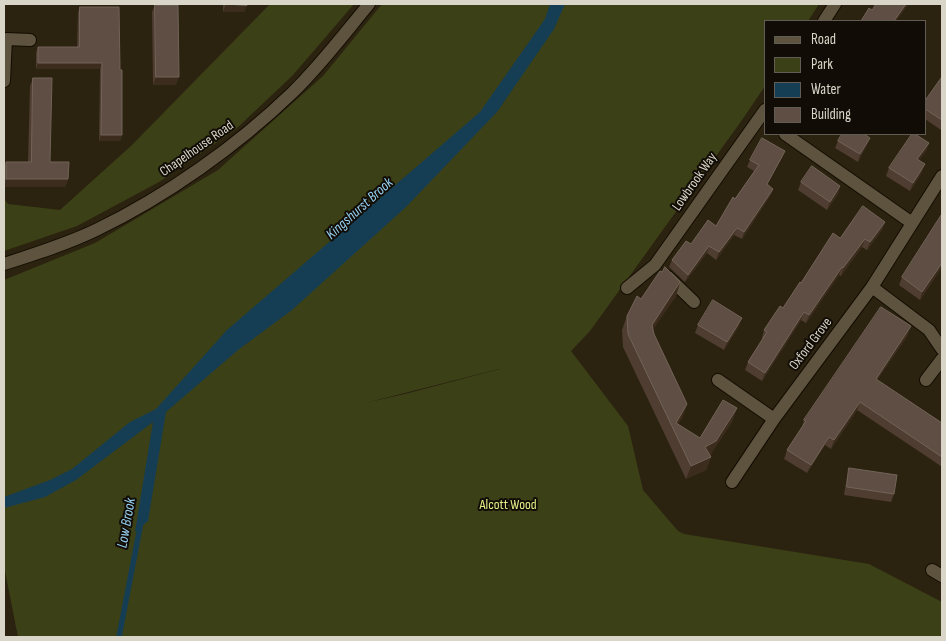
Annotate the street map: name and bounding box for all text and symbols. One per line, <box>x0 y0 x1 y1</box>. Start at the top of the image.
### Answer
legend <box>764 20 926 135</box>
text: Road <box>811 30 836 49</box>
text: Park <box>811 55 833 74</box>
text: Water <box>811 80 841 99</box>
text: Building <box>811 105 851 124</box>
street label: Chapelhouse Road <box>157 117 237 181</box>
street label: Lowbrook Way <box>669 150 721 214</box>
water label: Kingshurst Brook <box>323 174 397 244</box>
street label: Oxford Grove <box>786 315 836 373</box>
water label: Low Brook <box>114 497 140 549</box>
park label: Alcott Wood <box>479 497 537 513</box>

